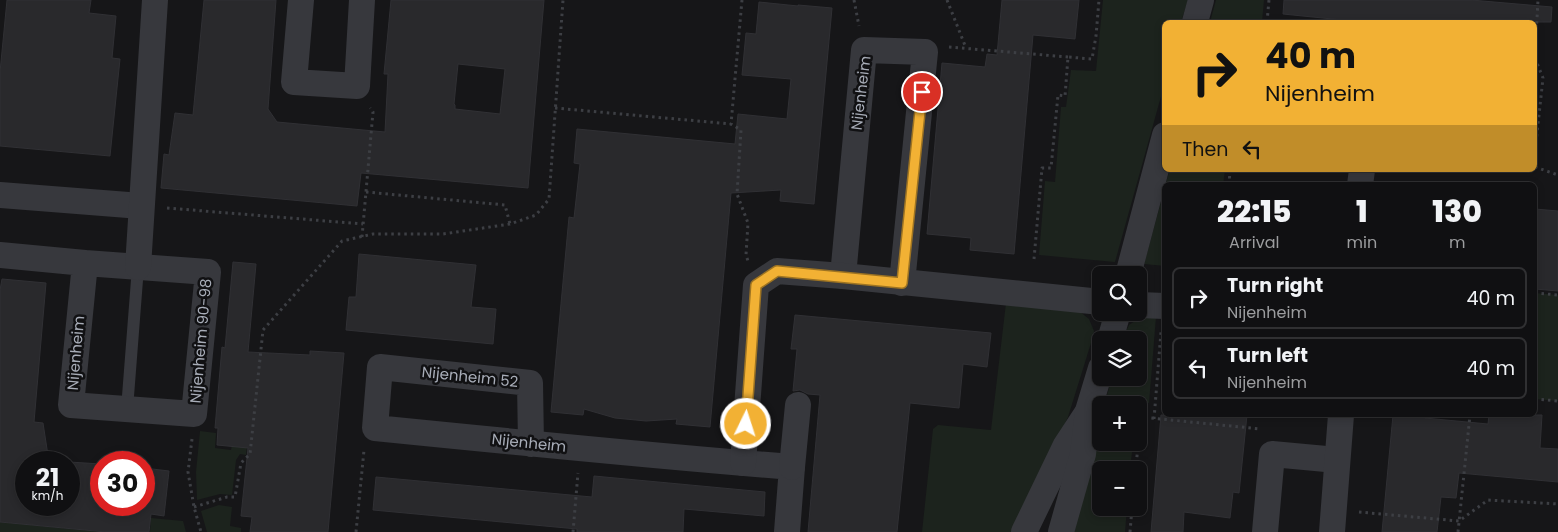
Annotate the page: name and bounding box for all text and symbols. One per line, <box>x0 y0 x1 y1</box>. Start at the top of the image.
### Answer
text: 40 m <box>1265 31 1356 80</box>
icon: right <box>1182 40 1247 105</box>
street label: Nijenheim <box>846 54 875 131</box>
pin <box>901 71 943 113</box>
icon: arrive <box>908 78 936 106</box>
text: Nijenheim <box>1265 78 1375 109</box>
icon: left <box>1238 135 1266 163</box>
text: Then <box>1182 136 1228 163</box>
text: 22:15 <box>1217 190 1292 233</box>
text: 1 <box>1356 190 1368 233</box>
text: 130 <box>1432 190 1482 233</box>
text: Arrival <box>1229 231 1279 254</box>
text: min <box>1347 231 1377 254</box>
text: m <box>1449 231 1465 254</box>
map controls <box>1092 266 1147 516</box>
button: search <box>1092 266 1147 321</box>
text: Turn right <box>1227 272 1323 299</box>
street label: Nijenheim 90-98 <box>185 278 216 404</box>
icon: right <box>1184 284 1212 312</box>
text: 40 m <box>1466 285 1515 312</box>
text: Nijenheim <box>1227 301 1307 324</box>
street label: Nijenheim <box>62 315 89 391</box>
button: layers <box>1092 331 1147 386</box>
text: Turn left <box>1227 342 1308 369</box>
icon: left <box>1184 354 1212 382</box>
text: 40 m <box>1466 355 1515 382</box>
street label: Nijenheim 52 <box>421 361 519 392</box>
text: Nijenheim <box>1227 371 1307 394</box>
button: + <box>1092 396 1147 451</box>
position arrow <box>719 397 771 449</box>
street label: Nijenheim <box>491 428 567 457</box>
speed limit sign: 30 <box>90 451 155 516</box>
text: 21 <box>36 460 59 495</box>
button: − <box>1092 461 1147 516</box>
text: km/h <box>32 487 63 504</box>

